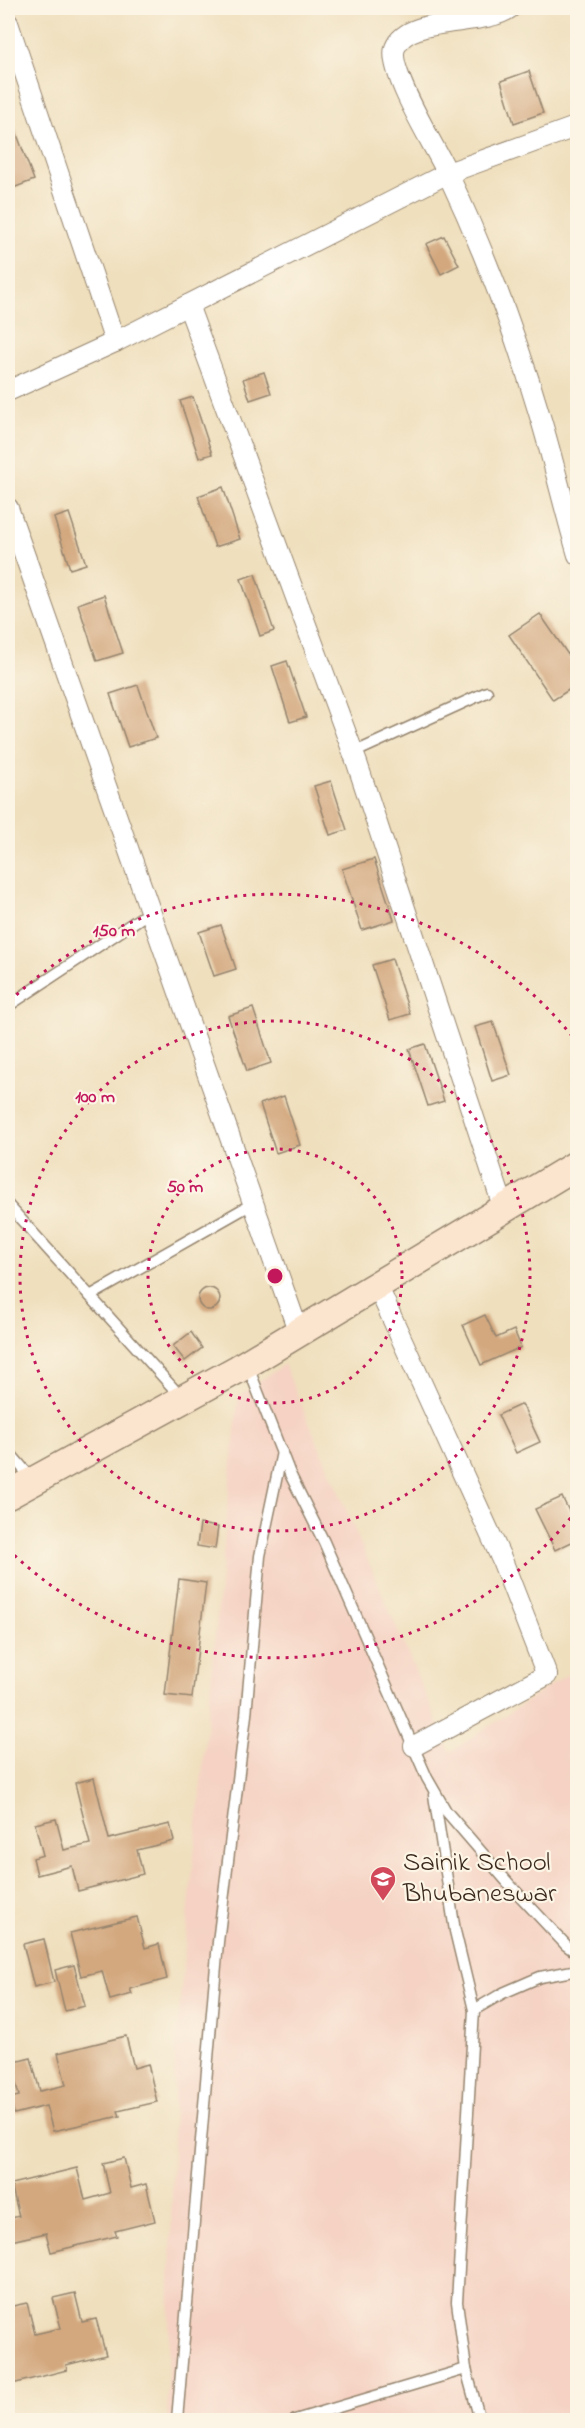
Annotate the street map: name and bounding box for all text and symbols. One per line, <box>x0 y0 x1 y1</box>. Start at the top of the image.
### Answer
text: 150 m <box>93 919 135 945</box>
text: 100 m <box>75 1085 115 1111</box>
text: 50 m <box>167 1175 203 1201</box>
centre of rings <box>265 1266 285 1286</box>
place label: Sainik School Bhubaneswar <box>402 1844 557 1914</box>
school or university icon: Sainik School Bhubaneswar <box>368 1864 398 1902</box>

